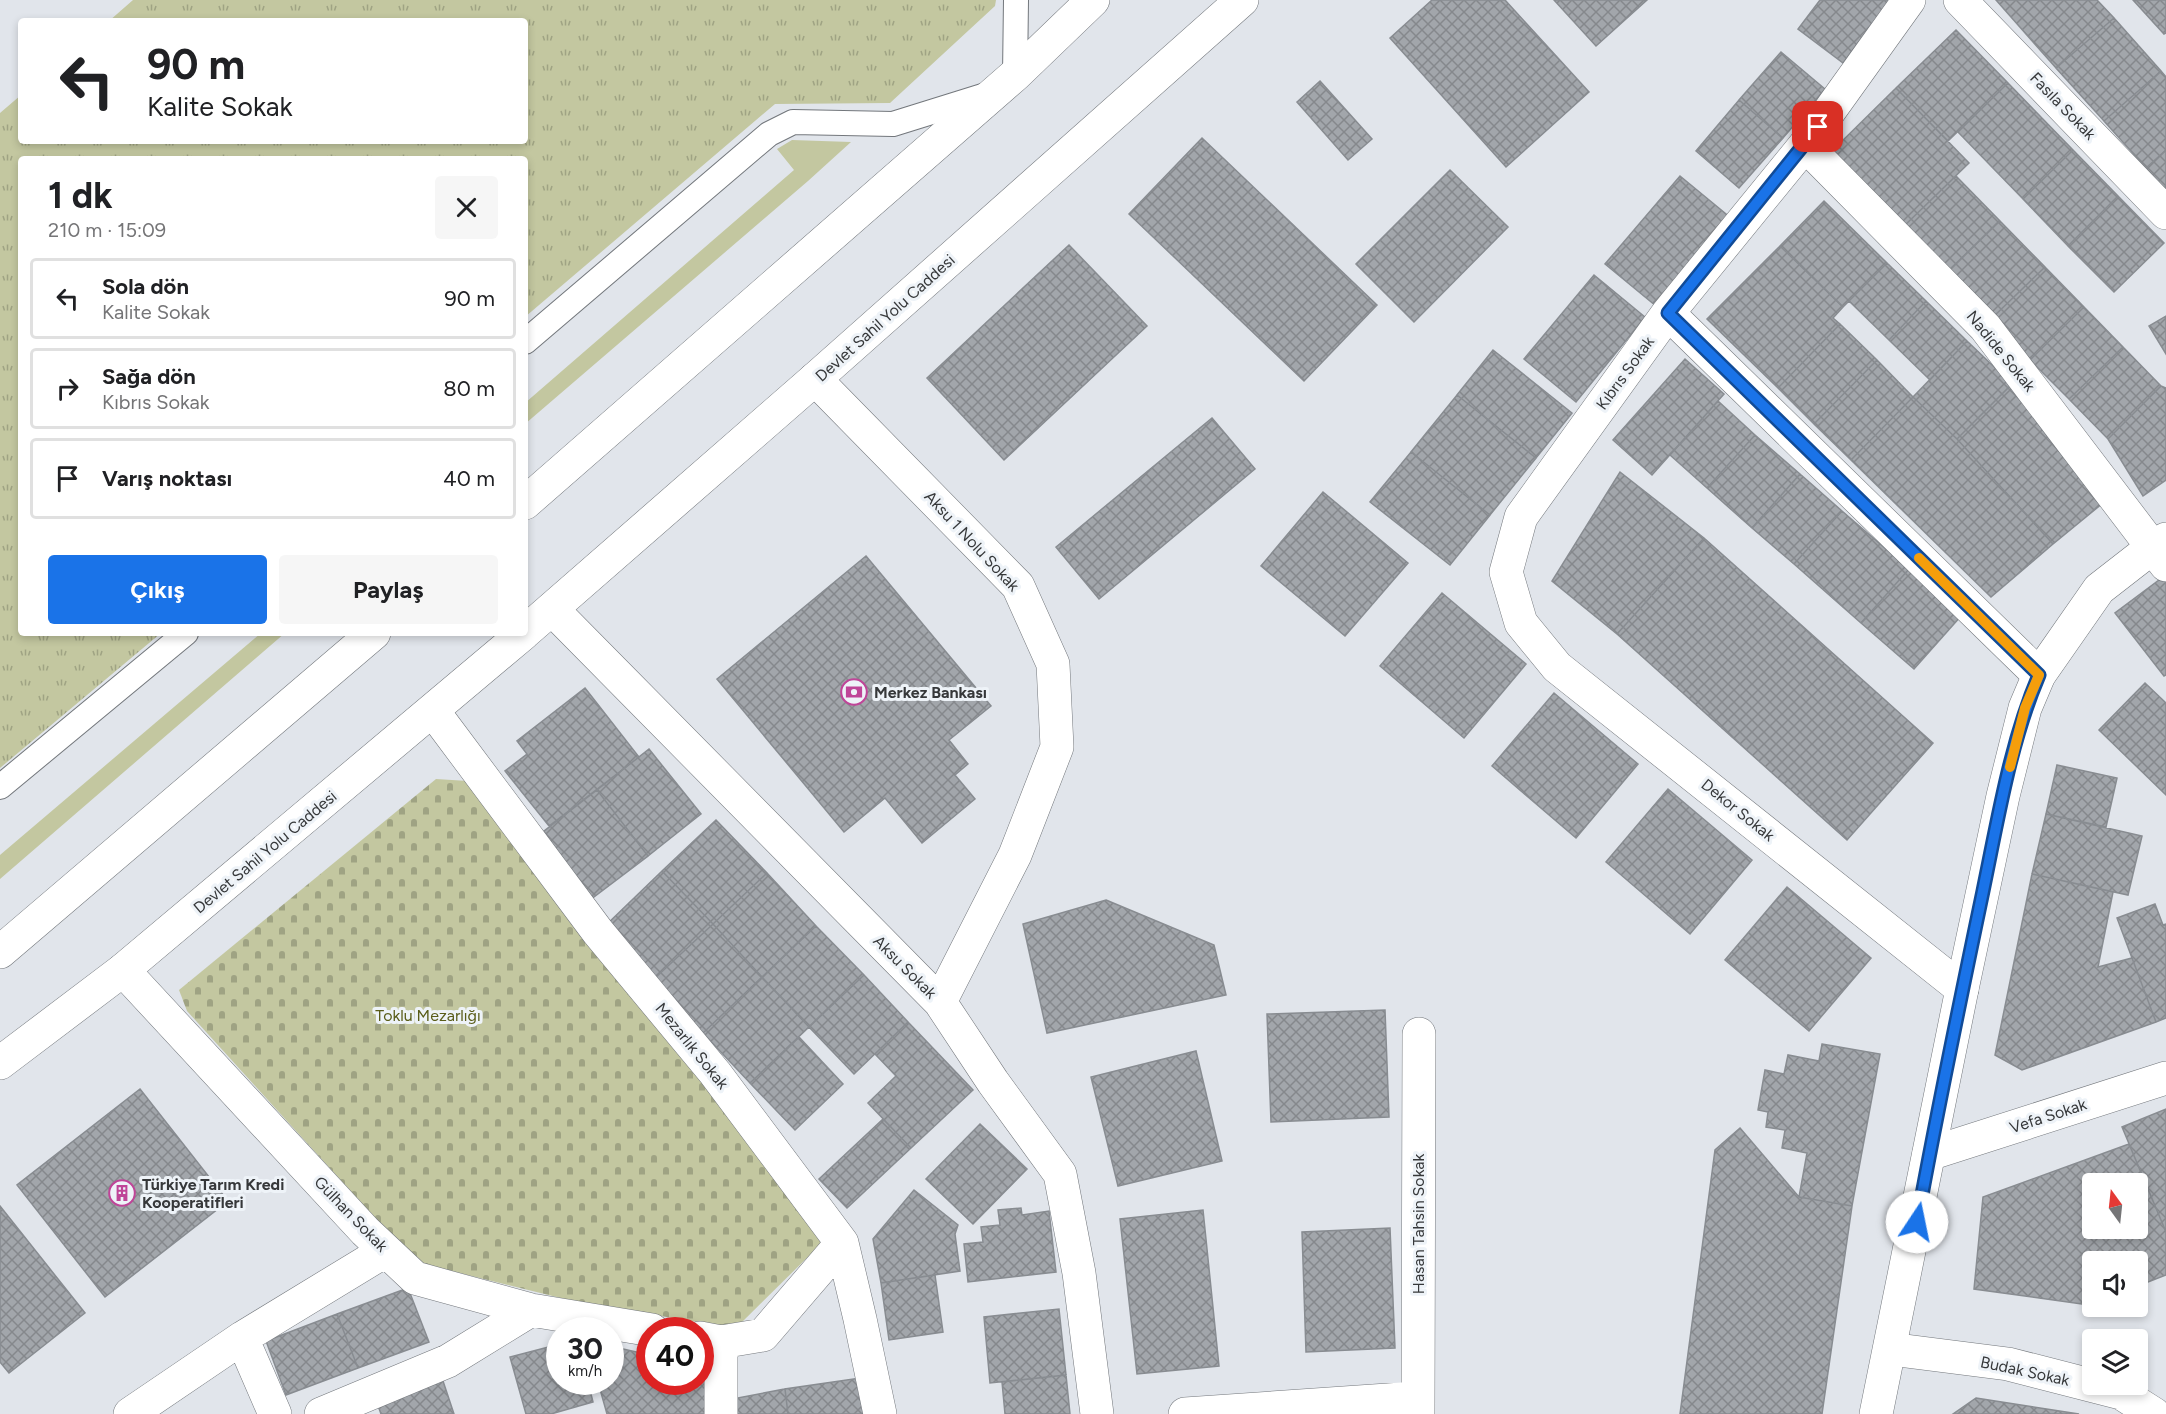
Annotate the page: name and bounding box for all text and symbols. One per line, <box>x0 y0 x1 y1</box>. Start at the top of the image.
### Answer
text: 90 m <box>147 39 245 90</box>
icon: left <box>48 42 126 120</box>
street label: Fasıla Sokak <box>2026 68 2100 144</box>
text: Kalite Sokak <box>147 90 293 123</box>
pin <box>1792 101 1843 152</box>
icon: arrive <box>1801 110 1834 143</box>
text: 1 dk <box>48 174 113 217</box>
button: close <box>435 176 498 239</box>
text: 210 m · 15:09 <box>48 218 166 242</box>
street label: Devlet Sahil Yolu Caddesi <box>811 250 959 386</box>
text: Sola dön <box>102 273 189 300</box>
icon: left <box>51 282 84 315</box>
text: 90 m <box>444 285 495 312</box>
text: Kalite Sokak <box>102 300 210 324</box>
street label: Nadide Sokak <box>1963 307 2039 395</box>
street label: Kıbrıs Sokak <box>1592 332 1658 413</box>
text: Sağa dön <box>102 363 196 390</box>
icon: right <box>51 372 84 405</box>
text: 80 m <box>443 375 495 402</box>
text: Kıbrıs Sokak <box>102 390 209 414</box>
icon: arrive <box>51 462 84 495</box>
text: Varış noktası <box>102 465 232 492</box>
text: 40 m <box>443 465 495 492</box>
street label: Aksu 1 Nolu Sokak <box>921 487 1023 595</box>
button: Çıkış <box>48 555 267 624</box>
button: Paylaş <box>279 555 498 624</box>
bank icon: Merkez Bankası <box>839 677 869 707</box>
place label: Merkez Bankası <box>874 683 987 702</box>
street label: Dekor Sokak <box>1698 775 1779 845</box>
street label: Devlet Sahil Yolu Caddesi <box>190 787 340 917</box>
street label: Aksu Sokak <box>869 931 941 1003</box>
street label: Mezarlık Sokak <box>651 999 733 1093</box>
park label: Toklu Mezarlığı <box>375 1006 481 1025</box>
street label: Vefa Sokak <box>2007 1095 2089 1137</box>
street label: Hasan Tahsin Sokak <box>1409 1154 1428 1294</box>
street label: Gülhan Sokak <box>310 1172 392 1256</box>
north arrow <box>2082 1173 2148 1239</box>
map controls <box>2082 1173 2148 1395</box>
place label: Türkiye Tarım Kredi Kooperatifleri <box>142 1175 284 1212</box>
building icon: Türkiye Tarım Kredi Kooperatifleri <box>107 1178 137 1208</box>
position arrow <box>1885 1190 1949 1254</box>
button: sound <box>2082 1251 2148 1317</box>
speed limit sign: 40 <box>636 1317 714 1395</box>
button: layers <box>2082 1329 2148 1395</box>
text: 30 <box>567 1330 603 1367</box>
street label: Budak Sokak <box>1979 1352 2071 1390</box>
text: km/h <box>568 1362 602 1380</box>

